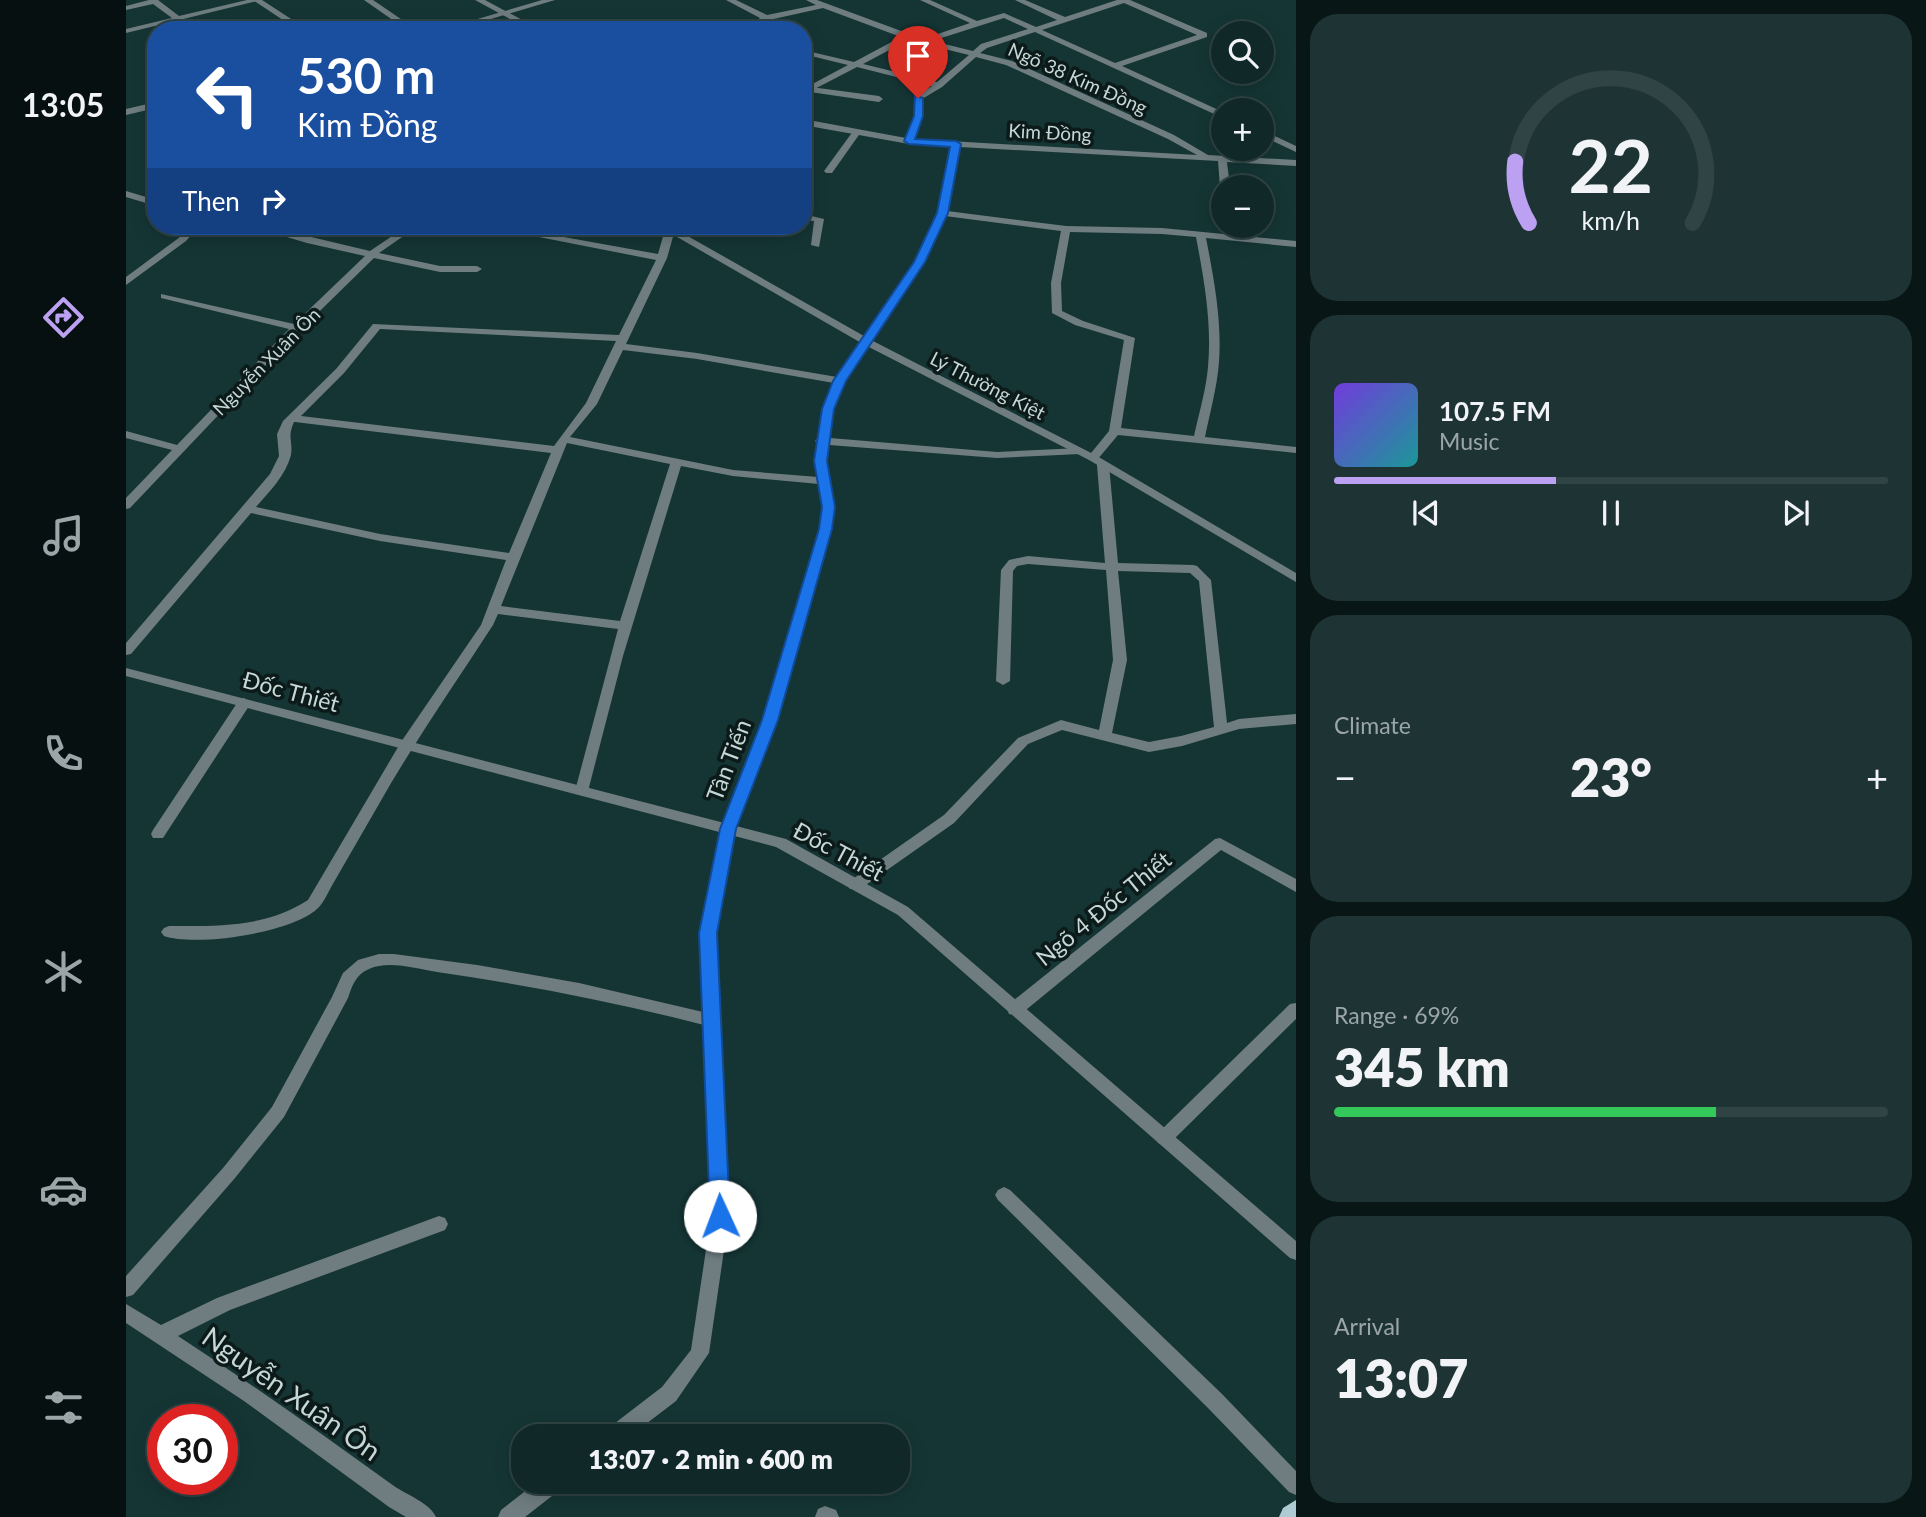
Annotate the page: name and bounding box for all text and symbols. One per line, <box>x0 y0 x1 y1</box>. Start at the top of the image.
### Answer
map controls <box>1211 21 1274 238</box>
button: search <box>1211 21 1274 84</box>
pin <box>888 26 948 98</box>
icon: arrive <box>899 37 937 75</box>
street label: Ngõ 38 Kim Đồng <box>1005 37 1151 119</box>
text: 530 m <box>297 46 435 104</box>
icon: left <box>182 49 273 140</box>
text: 13:05 <box>22 85 104 124</box>
button: + <box>1211 98 1274 161</box>
text: Kim Đồng <box>297 105 437 144</box>
street label: Kim Đồng <box>1008 118 1092 146</box>
text: 22 <box>1569 122 1653 210</box>
button: − <box>1211 175 1274 238</box>
icon: right <box>254 182 292 220</box>
text: Then <box>182 185 240 217</box>
text: km/h <box>1582 205 1640 235</box>
icon: directions <box>39 293 88 342</box>
street label: Nguyễn Xuân Ôn <box>207 302 325 420</box>
street label: Lý Thường Kiệt <box>927 346 1050 424</box>
text: 107.5 FM <box>1439 395 1551 427</box>
text: Music <box>1439 427 1499 455</box>
icon: previous <box>1407 494 1445 532</box>
icon: pause <box>1592 494 1630 532</box>
icon: next <box>1777 494 1815 532</box>
icon: music <box>39 511 88 560</box>
street label: Đốc Thiết <box>240 665 343 717</box>
text: Climate <box>1334 711 1411 739</box>
street label: Tân Tiến <box>700 715 756 805</box>
icon: phone <box>39 729 88 778</box>
text: 23° <box>1570 746 1652 808</box>
text: − <box>1334 754 1356 800</box>
text: + <box>1866 754 1888 800</box>
street label: Đốc Thiết <box>789 815 890 887</box>
street label: Ngõ 4 Đốc Thiết <box>1030 844 1177 971</box>
icon: climate <box>39 947 88 996</box>
text: Range · 69% <box>1334 1001 1459 1029</box>
text: 345 km <box>1334 1036 1510 1098</box>
icon: car <box>39 1165 88 1214</box>
position arrow <box>683 1179 757 1253</box>
text: Arrival <box>1334 1312 1400 1340</box>
street label: Nguyễn Xuân Ôn <box>196 1319 388 1467</box>
text: 13:07 <box>1334 1347 1468 1409</box>
icon: filters <box>39 1383 88 1432</box>
speed limit sign: 30 <box>147 1404 238 1495</box>
text: 13:07 · 2 min · 600 m <box>588 1443 833 1475</box>

